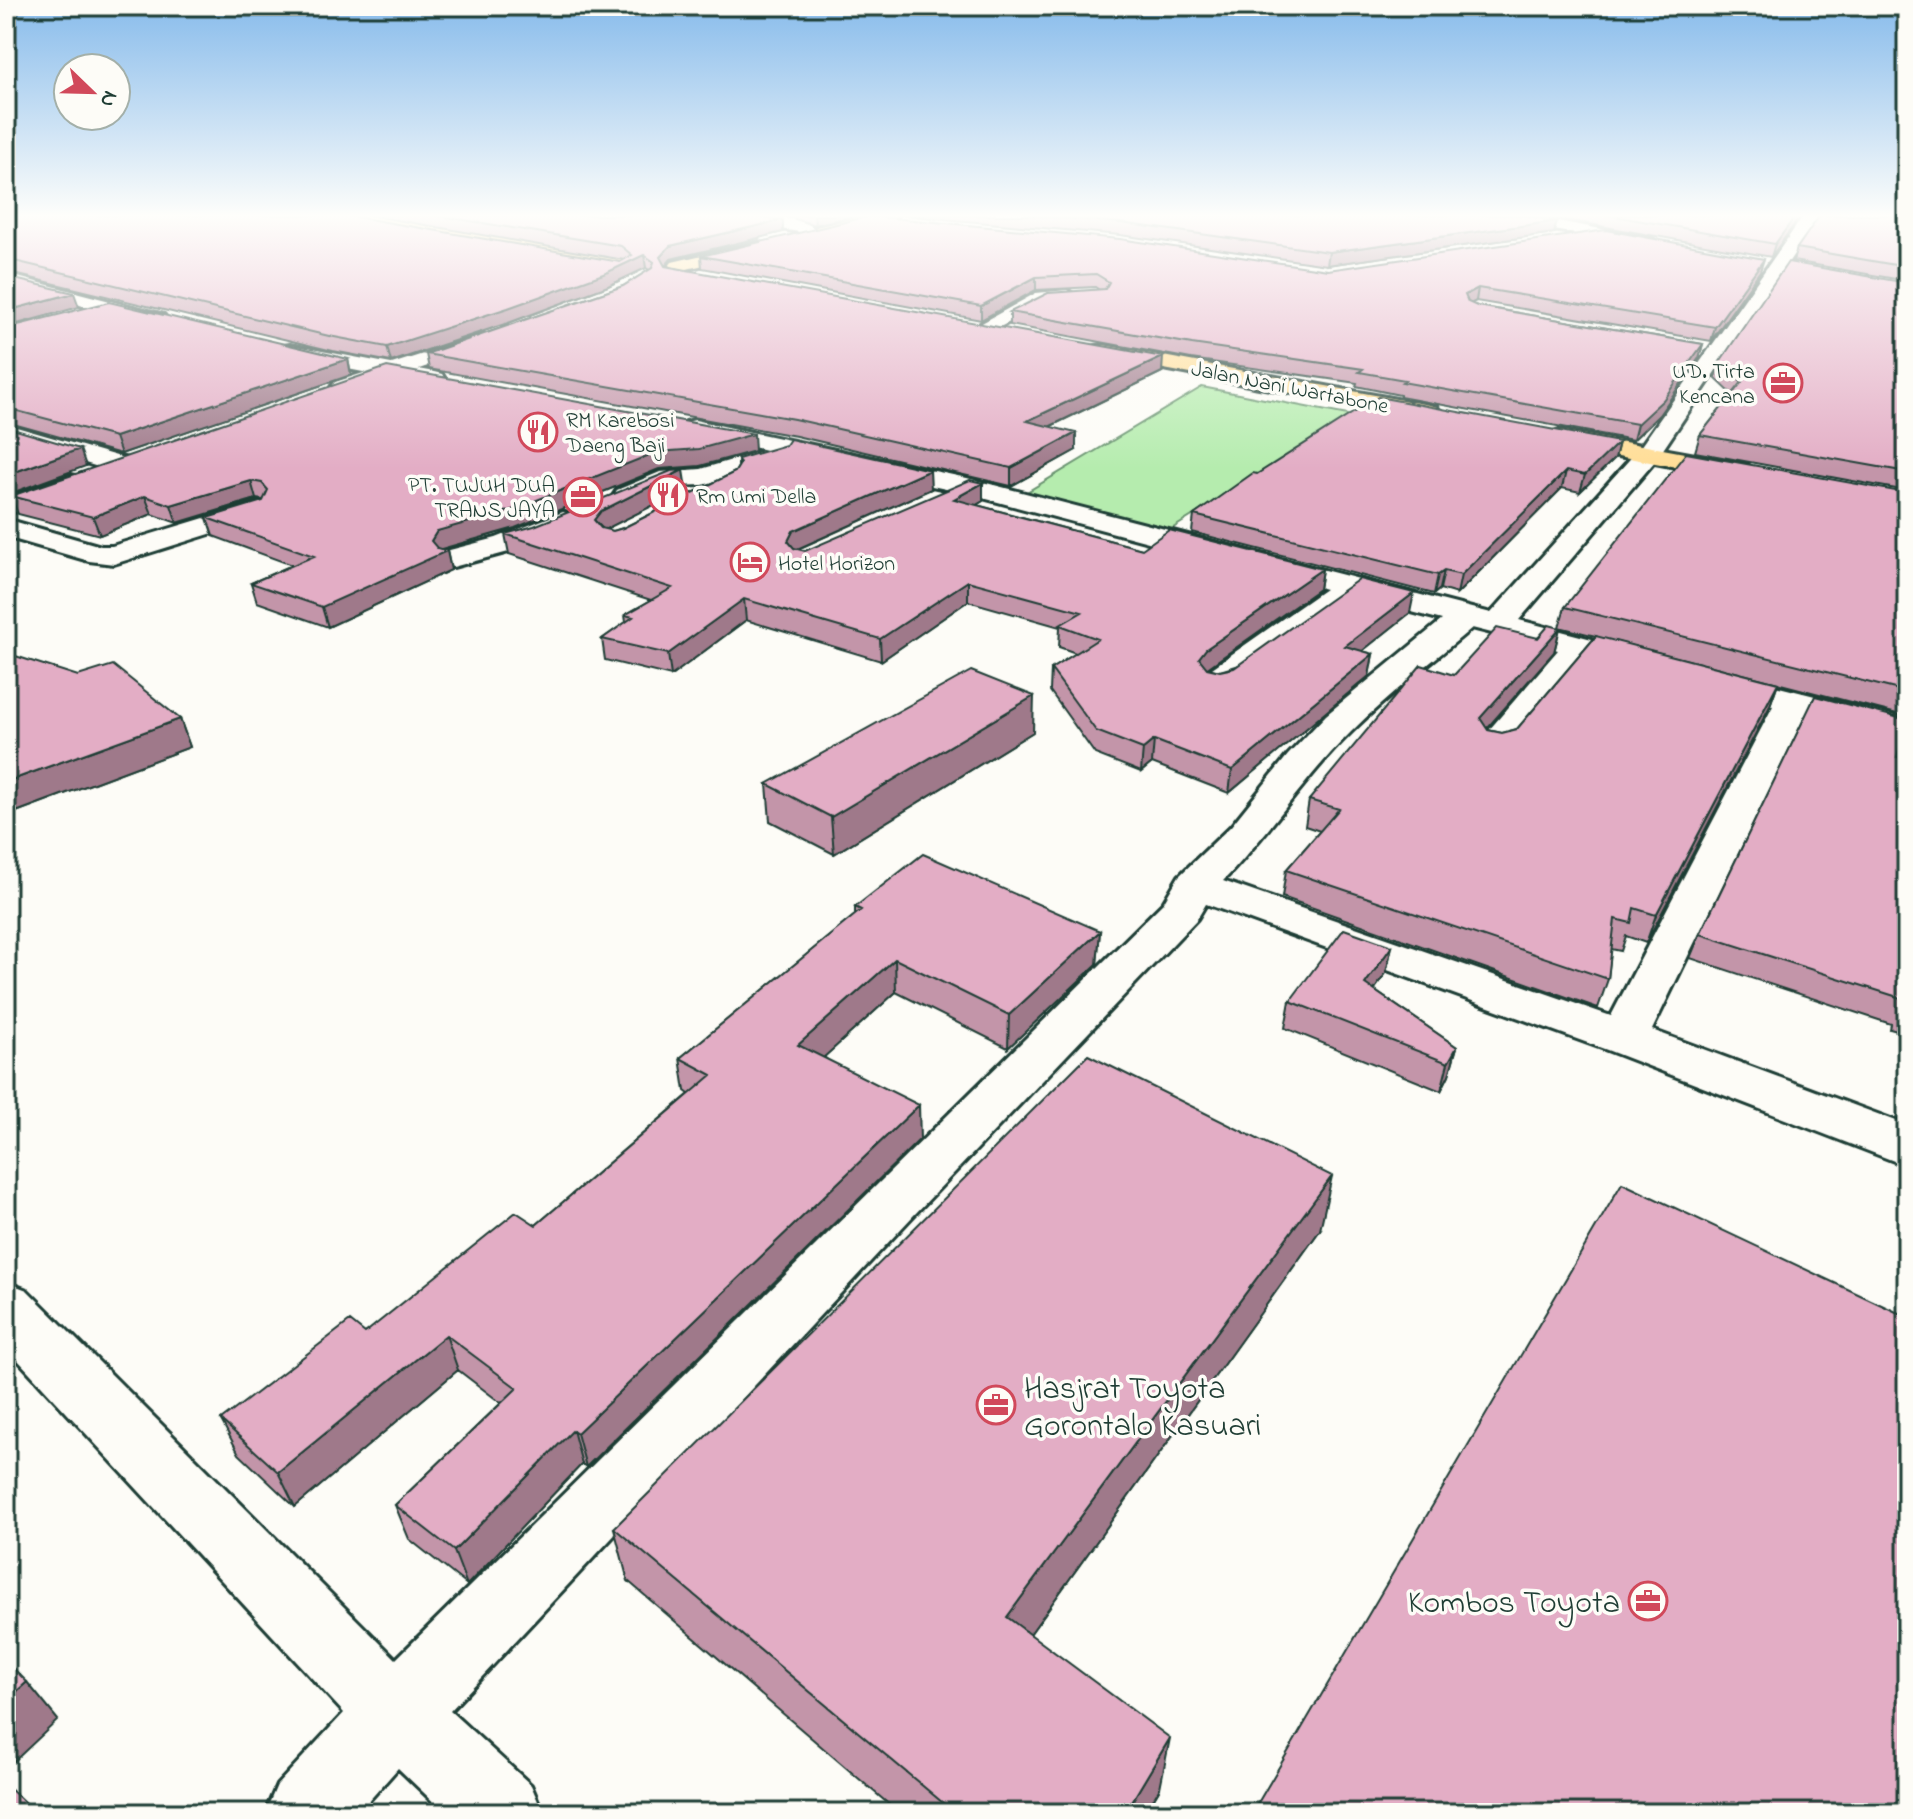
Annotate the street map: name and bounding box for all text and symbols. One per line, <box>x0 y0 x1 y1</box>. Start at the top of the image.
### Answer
north arrow <box>52 52 132 132</box>
text: N <box>90 86 125 112</box>
street label: Jalan Nani Wartabone <box>1188 354 1391 424</box>
place label: UD. Tirta Kencana <box>1672 357 1755 414</box>
office icon: UD. Tirta Kencana <box>1762 362 1804 404</box>
place label: RM Karebosi Daeng Baji <box>565 406 674 464</box>
restaurant icon: RM Karebosi Daeng Baji <box>517 411 559 453</box>
place label: PT. TUJUH DUA TRANS JAYA <box>408 471 555 528</box>
restaurant icon: Rm Umi Della <box>647 474 689 516</box>
office icon: PT. TUJUH DUA TRANS JAYA <box>562 476 604 518</box>
place label: Rm Umi Della <box>696 482 816 514</box>
hotel icon: Hotel Horizon <box>729 541 771 583</box>
place label: Hotel Horizon <box>778 549 895 581</box>
place label: Hasjrat Toyota Gorontalo Kasuari <box>1024 1367 1261 1451</box>
office icon: Hasjrat Toyota Gorontalo Kasuari <box>975 1384 1017 1426</box>
office icon: Kombos Toyota <box>1627 1580 1669 1622</box>
place label: Kombos Toyota <box>1408 1581 1620 1628</box>

